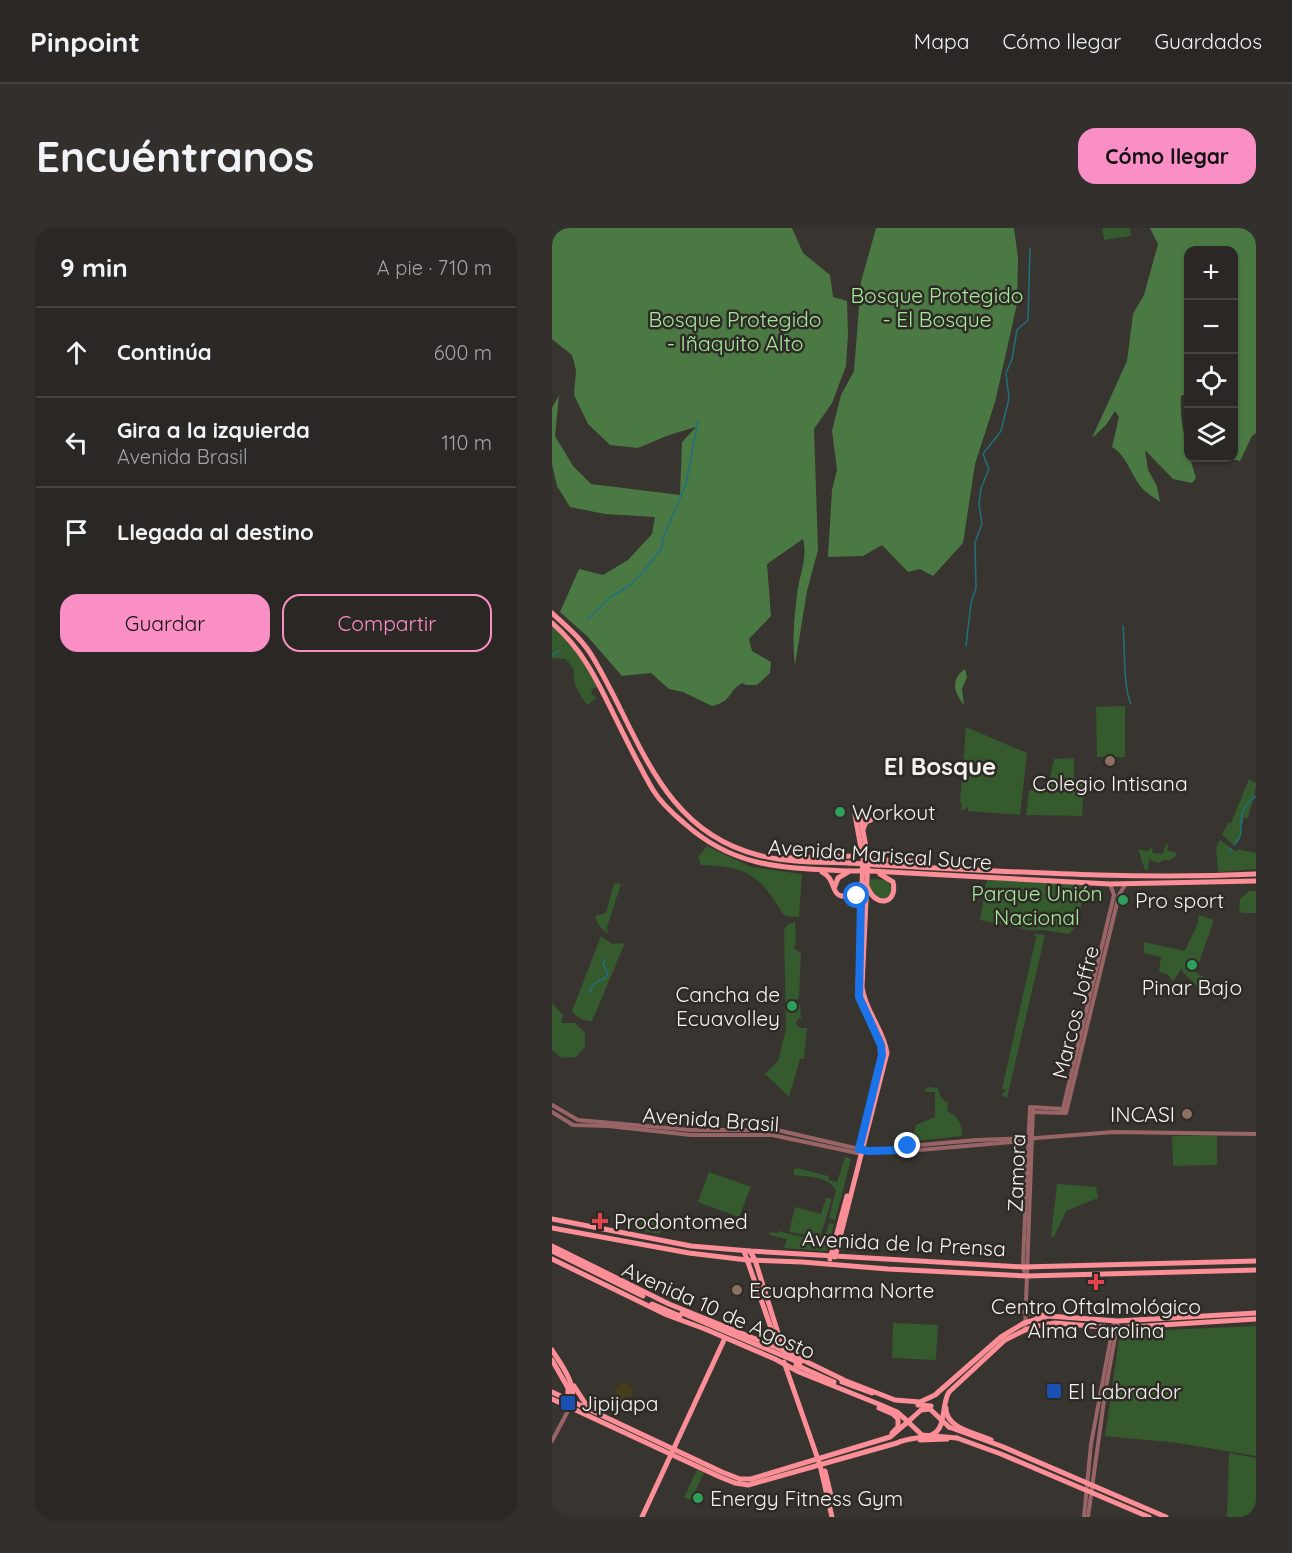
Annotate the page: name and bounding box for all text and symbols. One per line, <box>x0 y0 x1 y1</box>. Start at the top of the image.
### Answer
text: Pinpoint <box>30 24 140 59</box>
text: Mapa <box>914 28 969 54</box>
text: Cómo llegar <box>1002 28 1121 54</box>
text: Guardados <box>1154 28 1262 54</box>
button: Cómo llegar <box>1078 128 1256 184</box>
text: Encuéntranos <box>36 130 314 183</box>
map controls <box>1184 246 1238 462</box>
button: + <box>1184 246 1238 300</box>
text: 9 min <box>60 251 128 284</box>
text: A pie · 710 m <box>377 255 492 280</box>
park label: Bosque Protegido - El Bosque <box>850 282 1024 332</box>
button: − <box>1184 300 1238 354</box>
park label: Bosque Protegido - Iñaquito Alto <box>648 306 822 356</box>
icon: ahead <box>60 336 93 369</box>
text: Continúa <box>117 338 212 366</box>
text: 600 m <box>434 340 492 365</box>
button: locate <box>1184 354 1238 408</box>
button: layers <box>1184 408 1238 462</box>
text: Gira a la izquierda <box>117 416 310 444</box>
icon: left <box>60 426 93 459</box>
text: 110 m <box>442 430 492 455</box>
text: Avenida Brasil <box>117 444 248 469</box>
icon: arrive <box>60 516 93 549</box>
text: Llegada al destino <box>117 518 314 546</box>
button: Guardar <box>60 594 270 652</box>
button: Compartir <box>282 594 492 652</box>
district label: El Bosque <box>884 751 996 781</box>
marker: Colegio Intisana <box>1103 754 1117 768</box>
place label: Colegio Intisana <box>1032 770 1188 796</box>
place label: Workout <box>852 799 935 825</box>
marker: Workout <box>833 805 847 819</box>
street label: Avenida Mariscal Sucre <box>767 833 993 875</box>
park label: Parque Unión Nacional <box>971 880 1103 930</box>
route start <box>843 882 869 908</box>
place label: Pro sport <box>1135 887 1224 913</box>
marker: Pro sport <box>1116 893 1130 907</box>
street label: Marcos Joffre <box>1046 943 1104 1081</box>
marker: Pinar Bajo <box>1185 958 1199 972</box>
place label: Pinar Bajo <box>1142 974 1242 1000</box>
place label: Cancha de Ecuavolley <box>676 981 780 1031</box>
marker: Cancha de Ecuavolley <box>785 999 799 1013</box>
street label: Avenida Brasil <box>642 1101 780 1137</box>
place label: INCASI <box>1110 1101 1175 1127</box>
marker: INCASI <box>1180 1107 1194 1121</box>
route end <box>894 1132 920 1158</box>
street label: Zamora <box>1002 1133 1030 1213</box>
place label: Prodontomed <box>614 1208 748 1234</box>
marker: Prodontomed <box>591 1212 609 1230</box>
street label: Avenida de la Prensa <box>801 1225 1007 1261</box>
street label: Avenida 10 de Agosto <box>618 1256 820 1364</box>
marker: Centro Oftalmológico Alma Carolina <box>1087 1273 1105 1291</box>
place label: Ecuapharma Norte <box>749 1277 934 1303</box>
marker: Ecuapharma Norte <box>730 1283 744 1297</box>
place label: Centro Oftalmológico Alma Carolina <box>991 1293 1201 1343</box>
place label: El Labrador <box>1068 1378 1181 1404</box>
marker: El Labrador <box>1045 1382 1063 1400</box>
place label: Jipijapa <box>581 1390 659 1416</box>
marker: Jipijapa <box>559 1394 577 1412</box>
place label: Energy Fitness Gym <box>710 1485 903 1511</box>
marker: Energy Fitness Gym <box>691 1491 705 1505</box>

